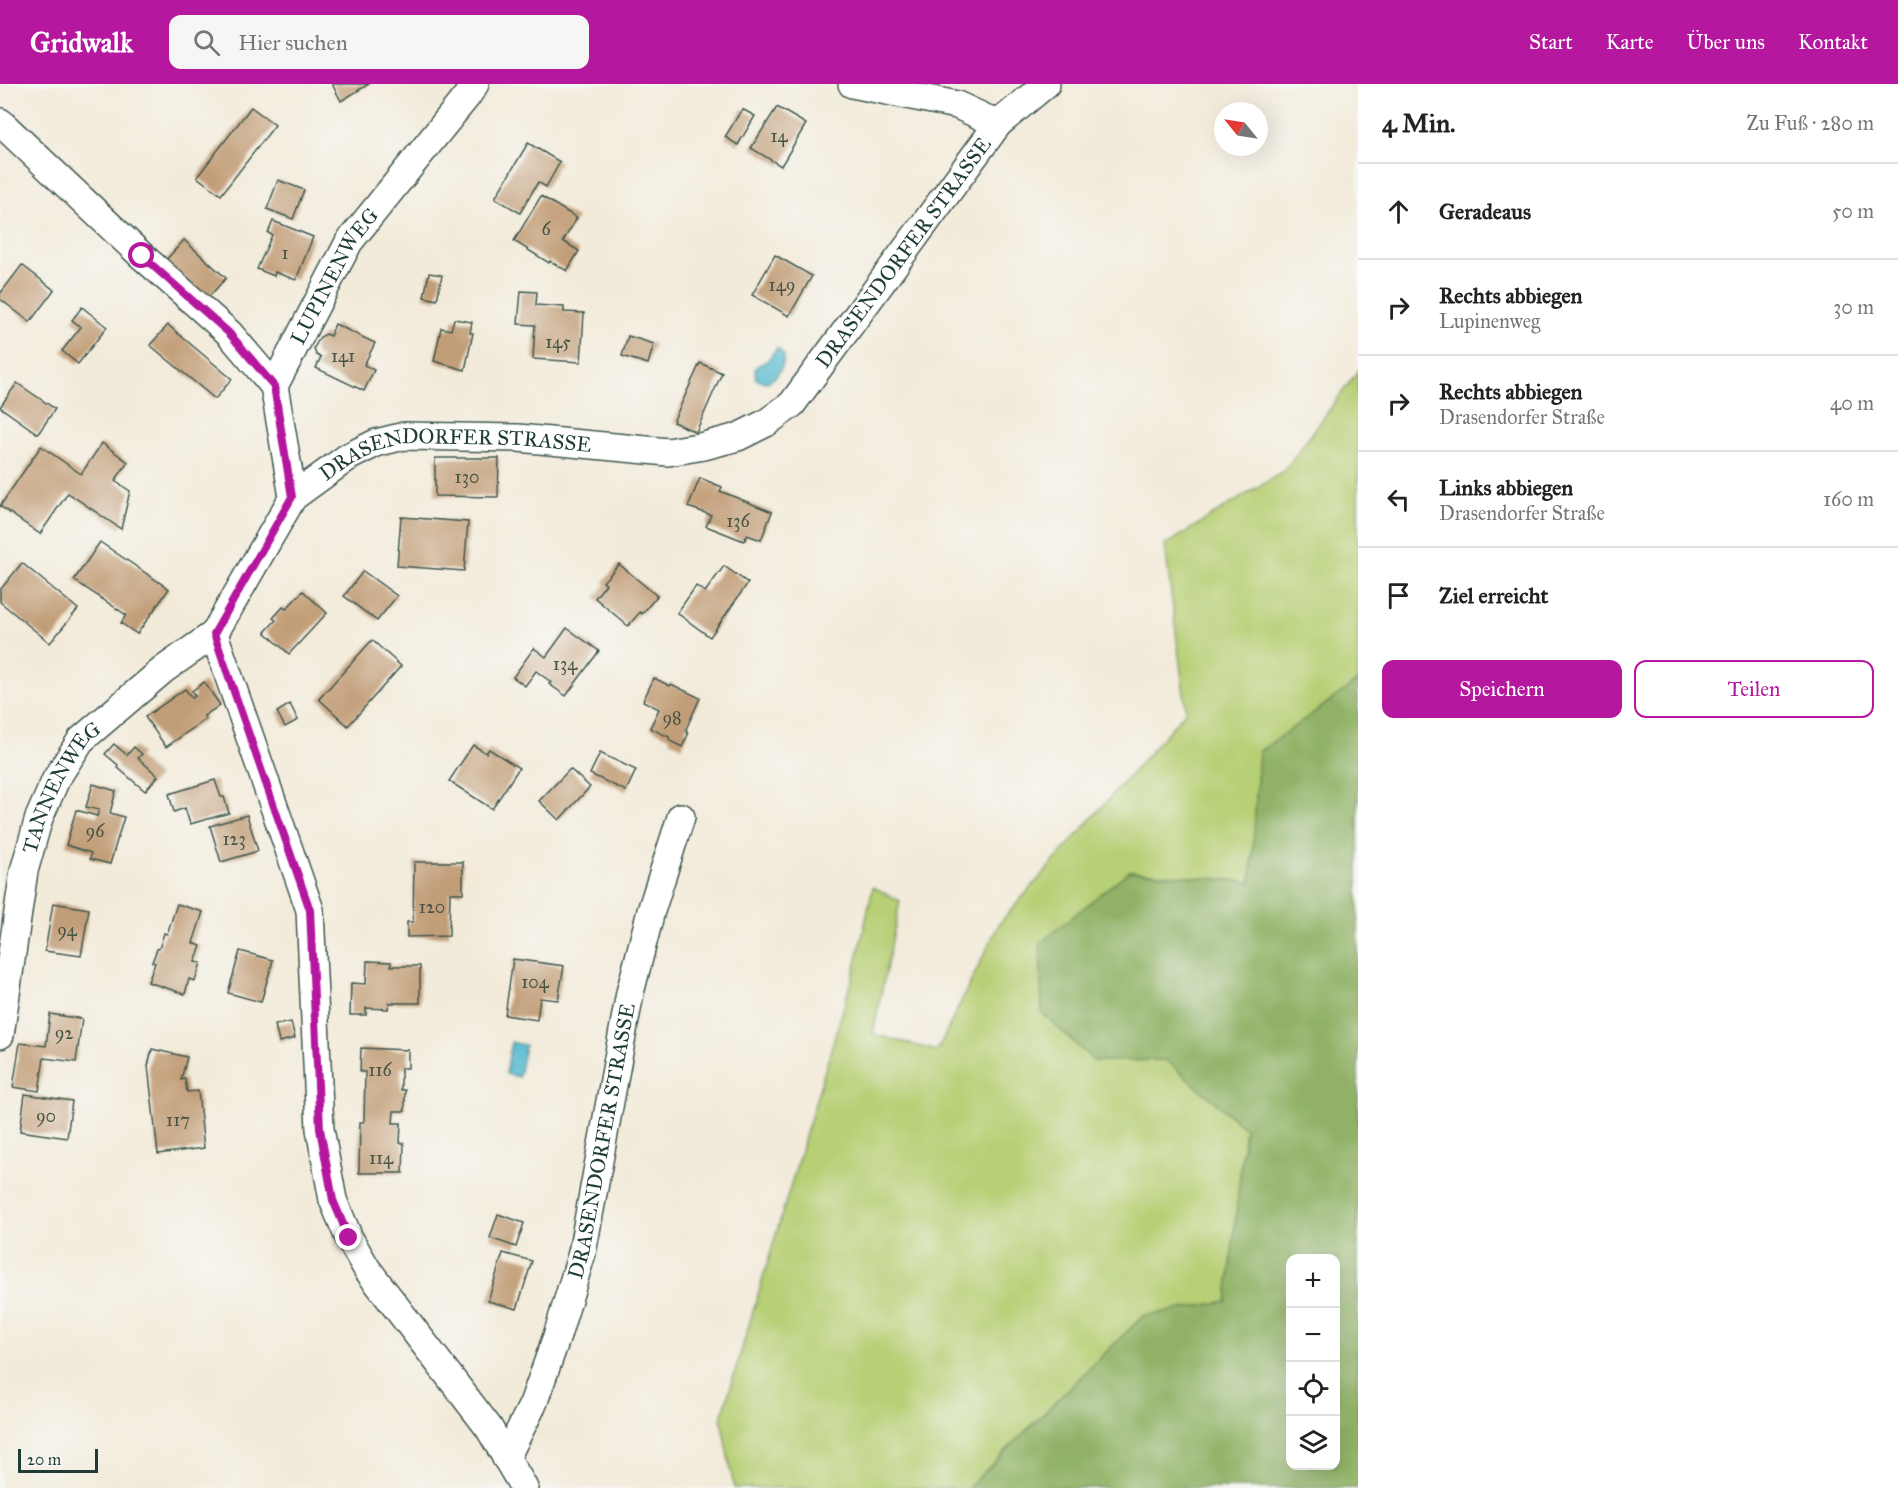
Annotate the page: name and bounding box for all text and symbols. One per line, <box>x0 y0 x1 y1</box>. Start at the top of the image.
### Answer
search box <box>169 15 589 69</box>
text: Gridwalk <box>30 25 133 60</box>
icon: search <box>190 26 223 59</box>
text: Hier suchen <box>238 29 348 56</box>
text: Start <box>1529 29 1573 55</box>
text: Karte <box>1606 29 1654 55</box>
text: Über uns <box>1687 29 1765 55</box>
text: Kontakt <box>1798 29 1868 55</box>
north arrow <box>1214 102 1268 156</box>
text: 4 Min. <box>1382 107 1456 139</box>
text: Zu Fuß · 280 m <box>1746 111 1874 135</box>
house number: 14 <box>770 125 789 147</box>
street label: DRASENDORFER STRASSE <box>810 132 997 373</box>
icon: ahead <box>1382 195 1415 228</box>
text: Geradeaus <box>1439 198 1531 225</box>
text: 50 m <box>1832 199 1874 223</box>
street label: LUPINENWEG <box>285 203 384 349</box>
house number: 6 <box>541 218 551 240</box>
route start <box>128 242 154 268</box>
house number: 1 <box>281 242 289 264</box>
house number: 149 <box>769 274 795 296</box>
text: Rechts abbiegen <box>1439 282 1582 309</box>
icon: right <box>1382 291 1415 324</box>
text: 30 m <box>1833 295 1874 319</box>
text: Lupinenweg <box>1439 309 1540 333</box>
house number: 145 <box>545 331 571 353</box>
house number: 141 <box>331 345 355 367</box>
text: Rechts abbiegen <box>1439 378 1582 405</box>
icon: right <box>1382 387 1415 420</box>
text: 40 m <box>1830 391 1874 415</box>
text: Drasendorfer Straße <box>1439 405 1605 429</box>
street label: DRASENDORFER STRASSE <box>314 423 593 486</box>
house number: 130 <box>455 466 479 488</box>
text: Links abbiegen <box>1439 474 1573 501</box>
icon: left <box>1382 483 1415 516</box>
text: 160 m <box>1823 487 1874 511</box>
text: Drasendorfer Straße <box>1439 501 1605 525</box>
house number: 136 <box>726 510 751 532</box>
icon: arrive <box>1382 579 1415 612</box>
text: Ziel erreicht <box>1439 582 1548 609</box>
house number: 134 <box>553 653 578 675</box>
button: Speichern <box>1382 660 1622 718</box>
button: Teilen <box>1634 660 1874 718</box>
house number: 98 <box>662 707 682 729</box>
street label: TANNENWEG <box>17 716 106 856</box>
house number: 96 <box>86 820 105 842</box>
house number: 123 <box>222 828 246 850</box>
house number: 120 <box>419 896 445 918</box>
house number: 94 <box>57 919 78 941</box>
house number: 104 <box>521 971 550 993</box>
street label: DRASENDORFER STRASSE <box>562 1001 641 1282</box>
house number: 92 <box>55 1022 73 1044</box>
house number: 116 <box>368 1059 392 1081</box>
house number: 90 <box>36 1105 56 1127</box>
house number: 117 <box>166 1109 190 1131</box>
house number: 114 <box>369 1147 394 1169</box>
route end <box>335 1224 361 1250</box>
map controls <box>1286 1254 1340 1470</box>
button: + <box>1286 1254 1340 1308</box>
button: − <box>1286 1308 1340 1362</box>
button: locate <box>1286 1362 1340 1416</box>
button: layers <box>1286 1416 1340 1470</box>
scale bar <box>18 1446 98 1474</box>
text: 20 m <box>27 1450 61 1469</box>

